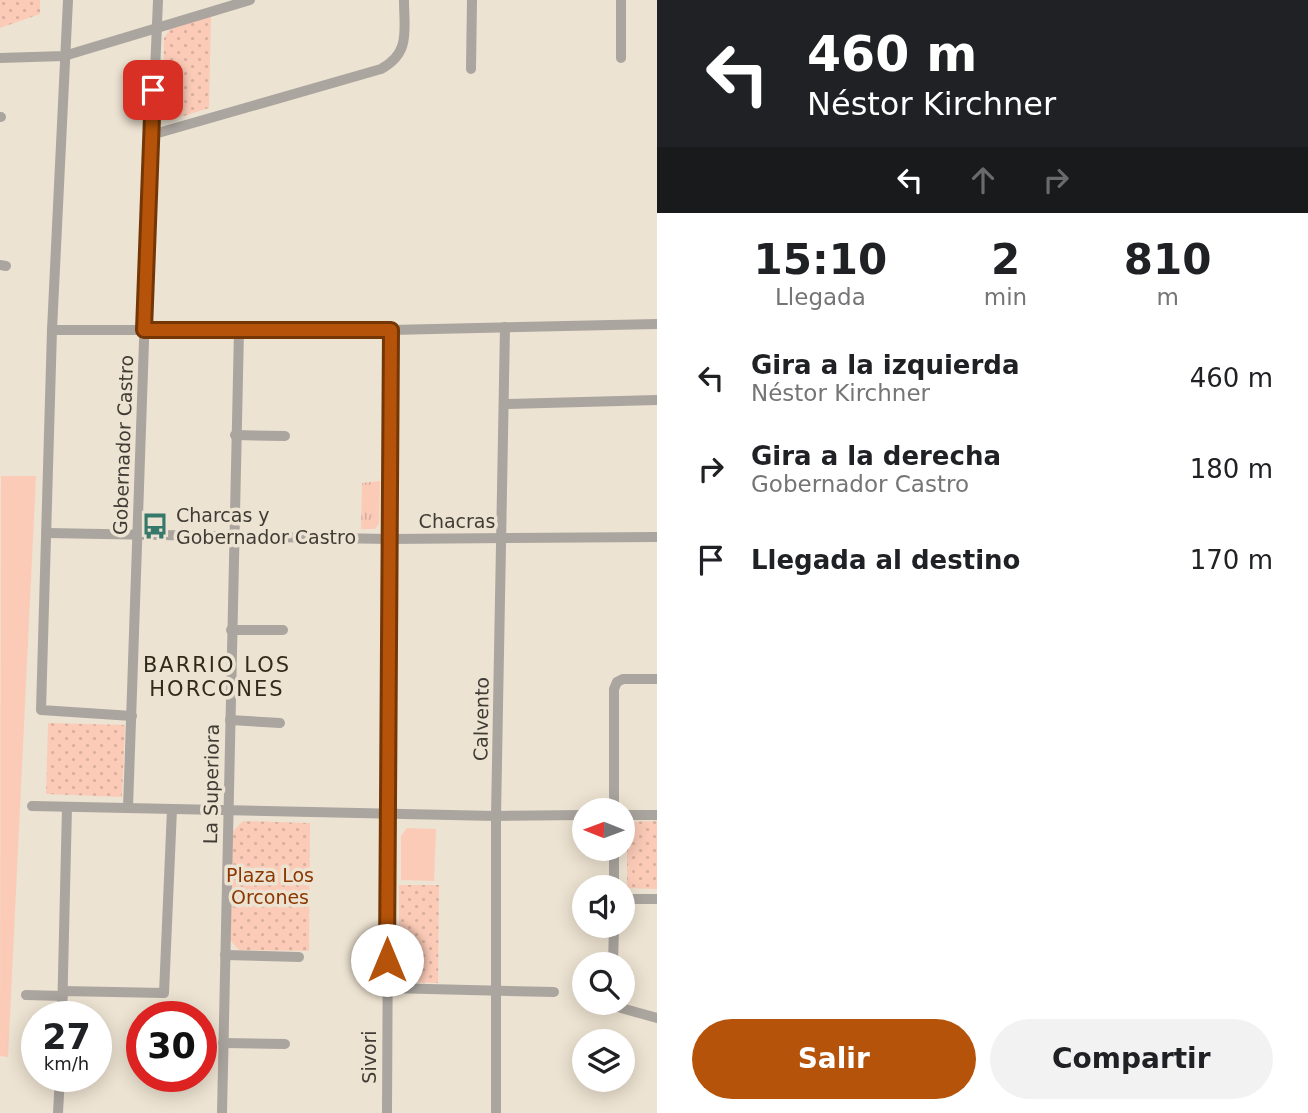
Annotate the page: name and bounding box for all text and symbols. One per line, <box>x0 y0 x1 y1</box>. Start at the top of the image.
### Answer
text: 460 m <box>807 26 977 83</box>
icon: left <box>692 28 783 119</box>
pin <box>123 60 183 120</box>
icon: arrive <box>134 71 172 109</box>
text: Néstor Kirchner <box>807 85 1056 123</box>
icon: left <box>891 161 929 199</box>
icon: ahead <box>964 161 1002 199</box>
icon: right <box>1037 161 1075 199</box>
text: 15:10 <box>754 235 887 284</box>
text: 2 <box>991 235 1020 284</box>
text: 810 <box>1124 235 1211 284</box>
text: Llegada <box>775 284 866 310</box>
text: min <box>984 284 1027 310</box>
text: m <box>1156 284 1179 310</box>
text: Gira a la izquierda <box>751 350 1019 380</box>
street label: Gobernador Castro <box>109 355 137 535</box>
icon: left <box>692 359 730 397</box>
text: 460 m <box>1190 363 1273 393</box>
text: Néstor Kirchner <box>751 380 930 406</box>
text: Gira a la derecha <box>751 441 1001 471</box>
icon: right <box>692 450 730 488</box>
text: 180 m <box>1190 454 1273 484</box>
text: Gobernador Castro <box>751 471 969 497</box>
place label: Charcas y Gobernador Castro <box>176 504 356 548</box>
street label: Chacras <box>419 510 495 532</box>
bus stop icon: Charcas y Gobernador Castro <box>140 511 170 541</box>
icon: arrive <box>692 541 730 579</box>
text: Llegada al destino <box>751 545 1020 575</box>
text: 170 m <box>1190 545 1273 575</box>
district label: BARRIO LOS HORCONES <box>143 653 291 701</box>
street label: Calvento <box>469 677 493 761</box>
street label: La Superiora <box>199 724 223 844</box>
north arrow <box>572 798 635 861</box>
map controls <box>572 798 635 1092</box>
park label: Plaza Los Orcones <box>226 864 314 908</box>
button: sound <box>572 875 635 938</box>
position arrow <box>350 923 424 997</box>
button: search <box>572 952 635 1015</box>
speed limit sign: 30 <box>126 1001 217 1092</box>
text: 27 <box>42 1017 91 1057</box>
button: Salir <box>692 1019 976 1099</box>
button: Compartir <box>990 1019 1273 1099</box>
button: layers <box>572 1029 635 1092</box>
street label: Sivori <box>358 1030 380 1084</box>
text: km/h <box>44 1053 89 1074</box>

